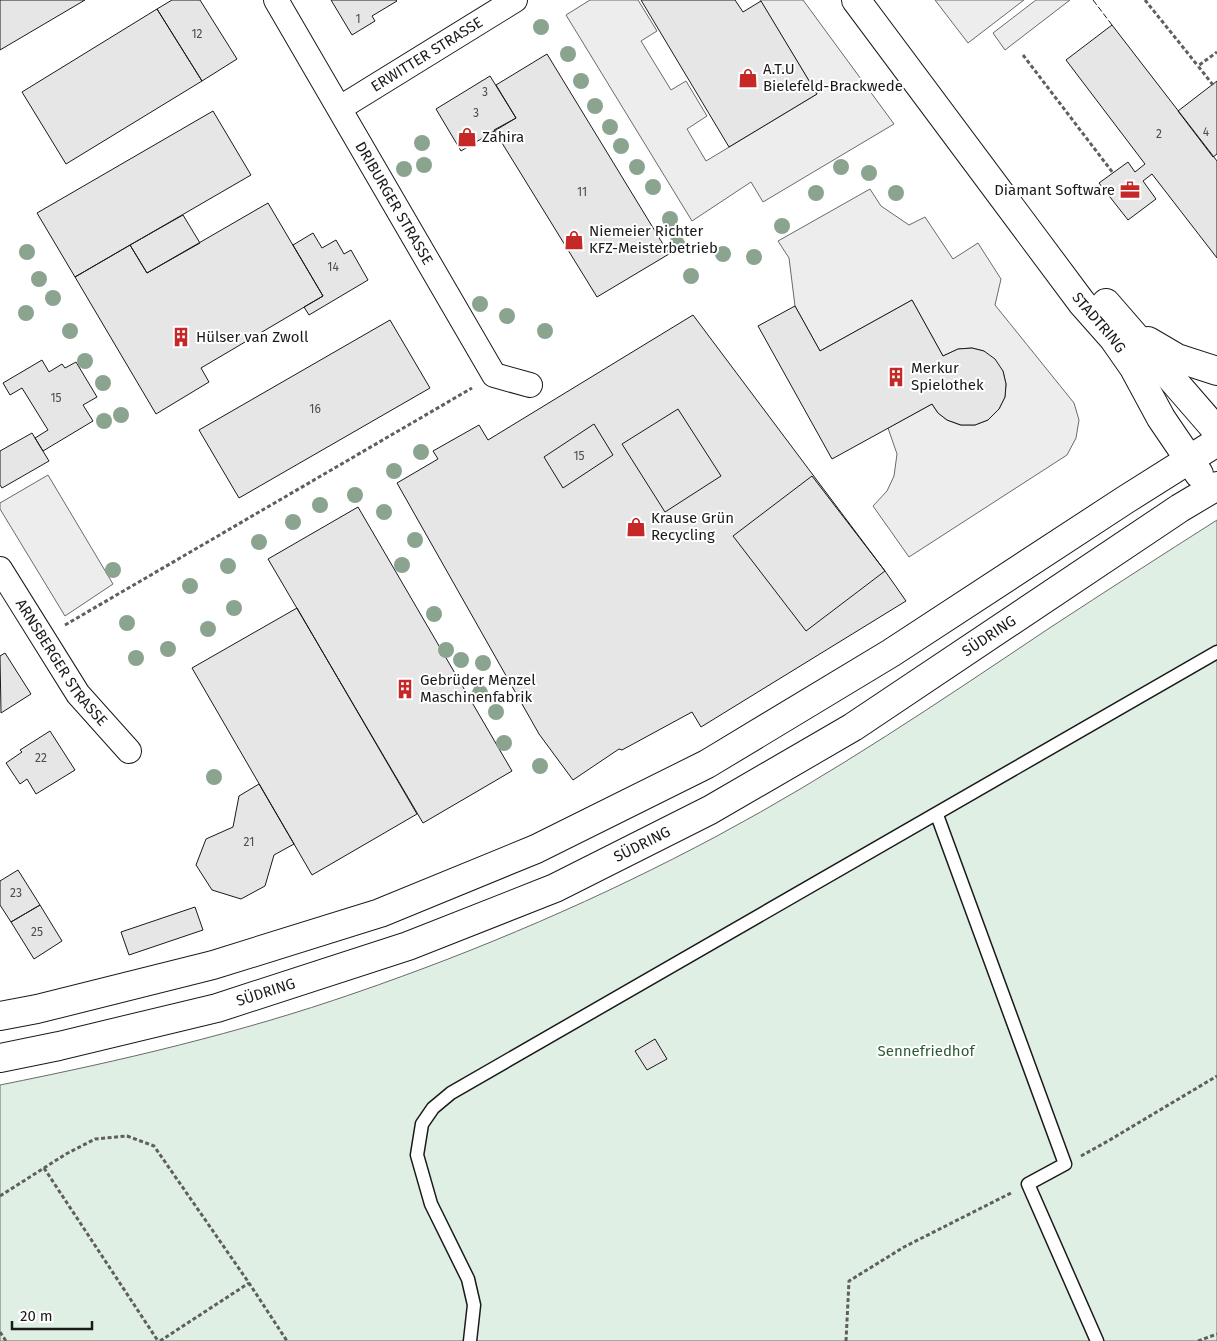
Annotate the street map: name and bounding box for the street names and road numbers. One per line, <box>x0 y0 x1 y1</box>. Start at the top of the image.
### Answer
street label: ERWITTER STRASSE <box>368 13 486 96</box>
street label: DRIBURGER STRASSE <box>351 138 437 268</box>
street label: STADTRING <box>1068 289 1130 356</box>
street label: ARNSBERGER STRASSE <box>12 595 111 730</box>
street label: SÜDRING <box>959 612 1019 660</box>
street label: SÜDRING <box>611 822 673 866</box>
street label: SÜDRING <box>234 974 298 1010</box>

